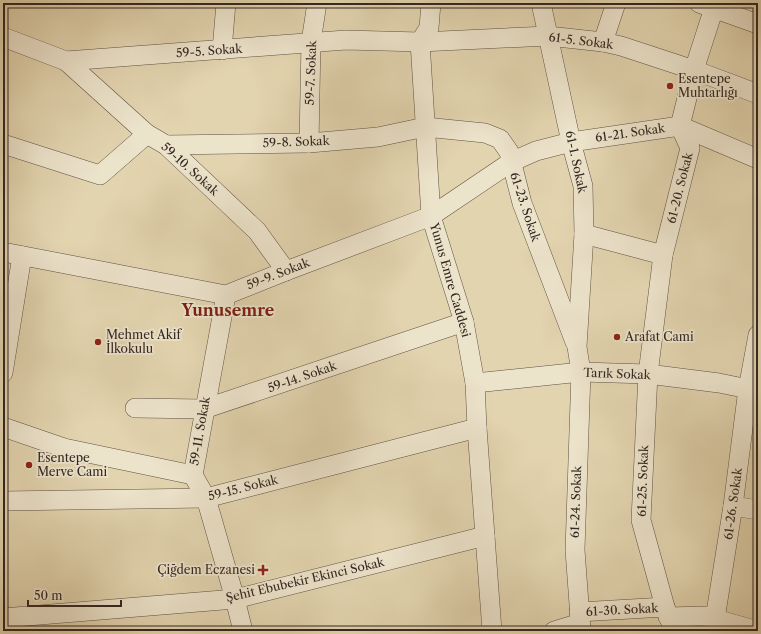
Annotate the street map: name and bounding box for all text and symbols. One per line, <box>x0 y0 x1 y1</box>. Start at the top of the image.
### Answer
street label: 61-5. Sokak <box>548 29 615 52</box>
street label: 59-7. Sokak <box>302 39 319 106</box>
street label: 59-5. Sokak <box>175 41 244 60</box>
place label: Esentepe Muhtarlığı <box>678 71 738 100</box>
marker: Esentepe Muhtarlığı <box>665 81 675 91</box>
street label: 61-21. Sokak <box>594 120 667 145</box>
street label: 61-1. Sokak <box>563 129 591 195</box>
street label: 59-8. Sokak <box>262 133 331 150</box>
street label: 59-10. Sokak <box>158 139 223 199</box>
street label: 61-20. Sokak <box>663 150 696 225</box>
street label: 61-23. Sokak <box>507 170 544 244</box>
street label: Yunus Emre Caddesi <box>427 220 474 339</box>
street label: 59-9. Sokak <box>244 254 312 292</box>
district label: Yunusemre <box>181 300 275 320</box>
place label: Mehmet Akif İlkokulu <box>106 327 182 356</box>
place label: Arafat Cami <box>624 329 694 344</box>
marker: Arafat Cami <box>612 332 622 342</box>
marker: Mehmet Akif İlkokulu <box>93 337 103 347</box>
street label: 59-14. Sokak <box>265 357 339 395</box>
street label: Tarık Sokak <box>583 365 652 382</box>
street label: 59-11. Sokak <box>186 394 213 467</box>
street label: 61-25. Sokak <box>634 444 651 517</box>
place label: Esentepe Merve Cami <box>37 450 107 479</box>
marker: Esentepe Merve Cami <box>24 460 34 470</box>
street label: 61-24. Sokak <box>567 465 584 538</box>
street label: 61-26. Sokak <box>720 466 745 541</box>
street label: 59-15. Sokak <box>206 471 280 503</box>
street label: Şehit Ebubekir Ekinci Sokak <box>224 554 387 605</box>
place label: Çiğdem Eczanesi <box>157 562 255 577</box>
marker: Çiğdem Eczanesi <box>258 565 268 575</box>
scale bar <box>28 582 121 608</box>
text: 50 m <box>34 588 63 603</box>
street label: 61-30. Sokak <box>585 600 660 619</box>

